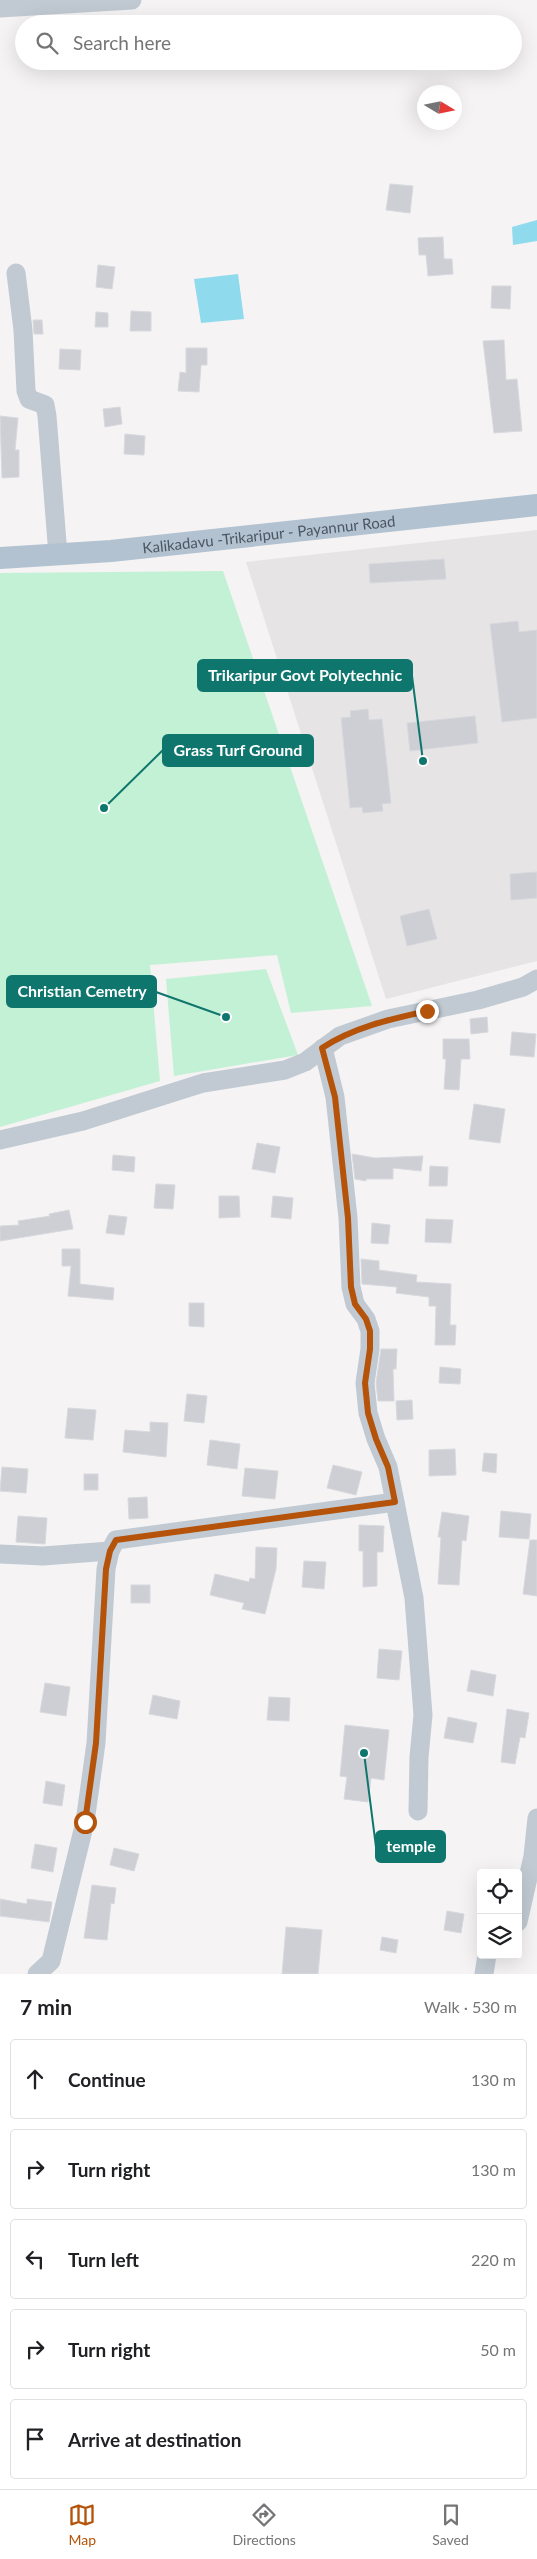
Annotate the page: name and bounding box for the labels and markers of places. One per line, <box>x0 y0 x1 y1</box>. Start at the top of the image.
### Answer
callout: Trikaripur Govt Polytechnic <box>198 660 412 691</box>
callout: Grass Turf Ground <box>163 735 313 766</box>
callout: Christian Cemetry <box>7 976 156 1007</box>
callout: temple <box>376 1831 445 1862</box>

